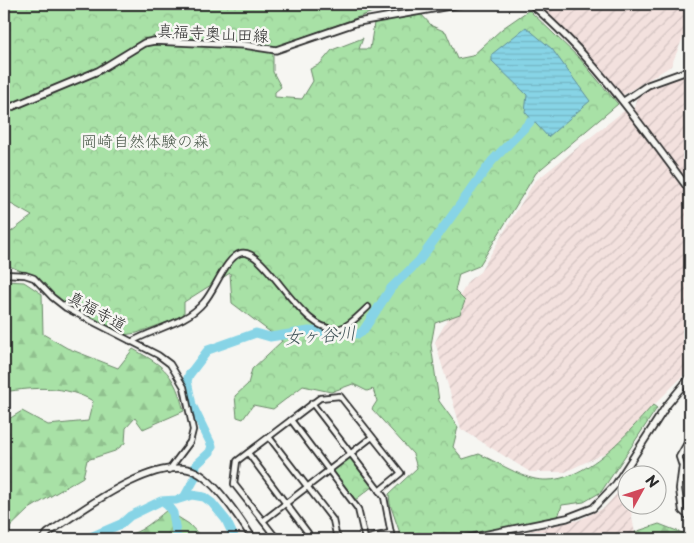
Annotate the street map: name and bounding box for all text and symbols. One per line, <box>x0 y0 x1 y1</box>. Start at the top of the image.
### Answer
street label: 真福寺奥山田線 <box>156 17 270 47</box>
park label: 岡崎自然体験の森 <box>81 128 209 152</box>
street label: 真福寺道 <box>64 284 132 336</box>
water label: 女ヶ谷川 <box>283 318 357 350</box>
north arrow <box>616 466 666 516</box>
text: N <box>641 470 664 492</box>

